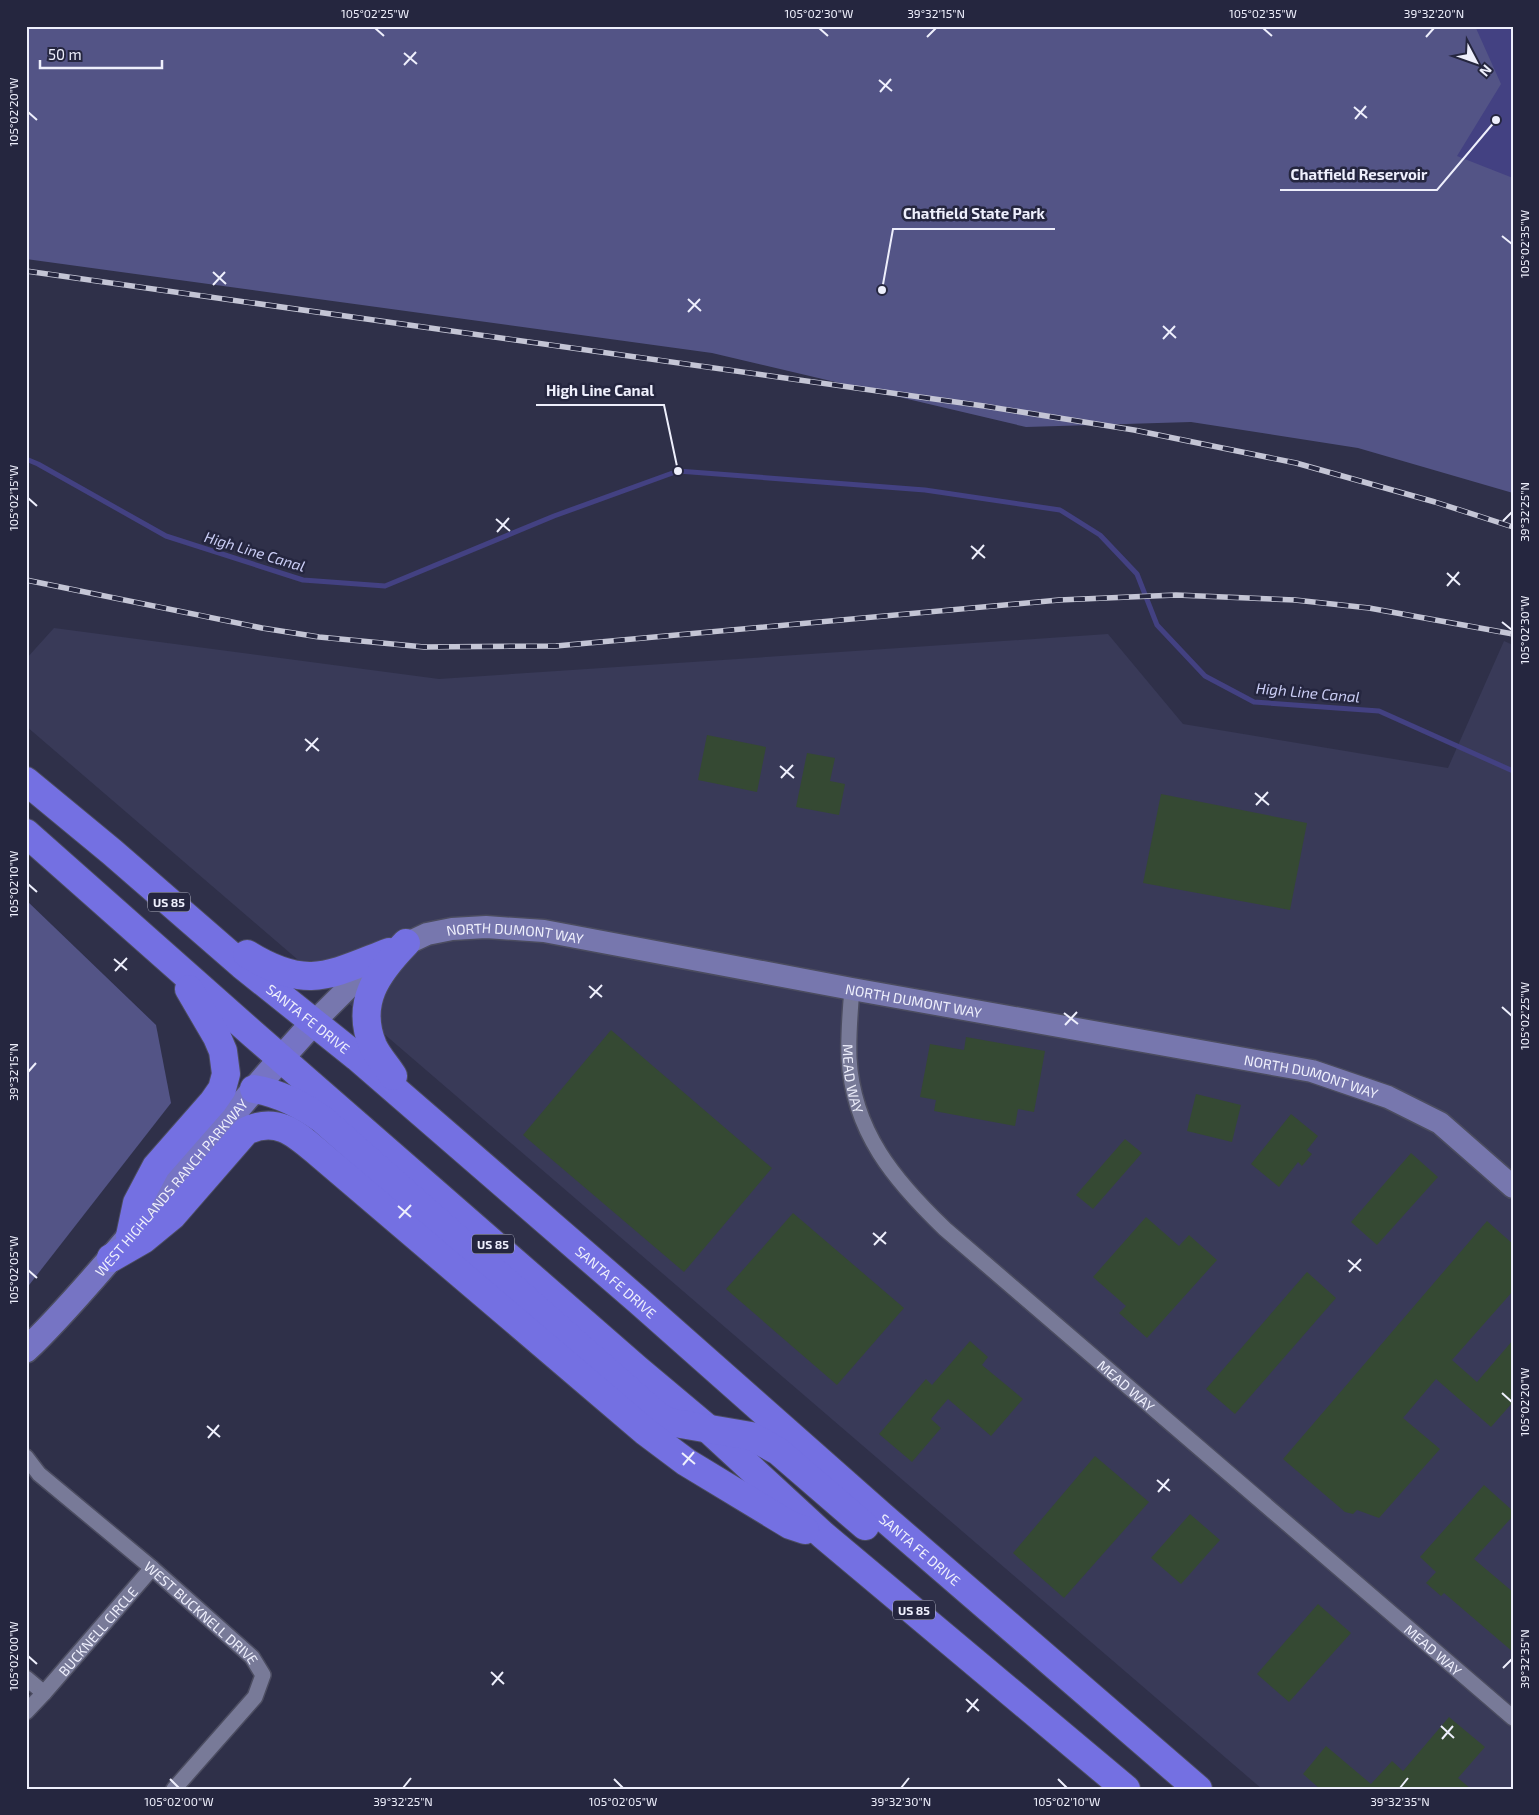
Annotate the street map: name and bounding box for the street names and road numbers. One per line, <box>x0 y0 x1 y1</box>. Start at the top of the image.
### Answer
road number: US 85 <box>148 892 190 912</box>
street label: NORTH DUMONT WAY <box>445 918 585 947</box>
street label: NORTH DUMONT WAY <box>844 979 983 1020</box>
street label: SANTA FE DRIVE <box>264 980 354 1057</box>
street label: MEAD WAY <box>840 1044 868 1115</box>
street label: NORTH DUMONT WAY <box>1243 1051 1381 1102</box>
street label: WEST HIGHLANDS RANCH PARKWAY <box>91 1095 251 1279</box>
road number: US 85 <box>472 1234 514 1254</box>
street label: SANTA FE DRIVE <box>572 1242 660 1321</box>
street label: MEAD WAY <box>1094 1356 1159 1415</box>
street label: SANTA FE DRIVE <box>876 1509 964 1589</box>
street label: WEST BUCKNELL DRIVE <box>141 1557 263 1667</box>
street label: BUCKNELL CIRCLE <box>54 1583 141 1679</box>
road number: US 85 <box>893 1600 935 1620</box>
street label: MEAD WAY <box>1401 1620 1466 1679</box>

